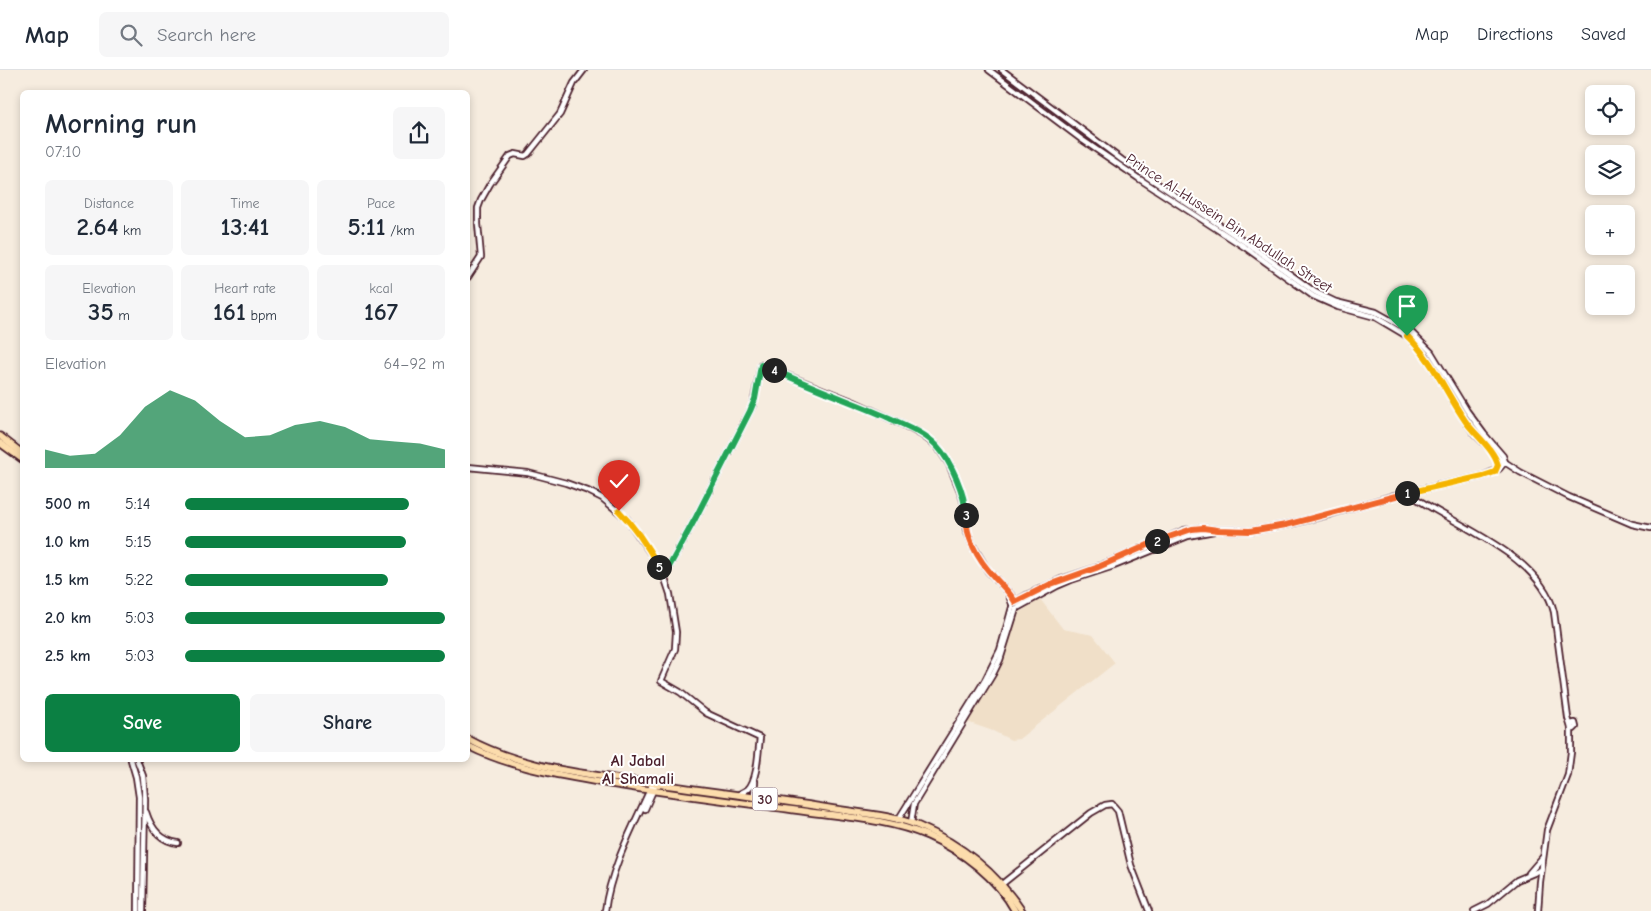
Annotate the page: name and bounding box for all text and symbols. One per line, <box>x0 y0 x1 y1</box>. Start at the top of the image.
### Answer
search box <box>99 12 449 57</box>
text: Map <box>25 21 69 49</box>
icon: search <box>117 21 145 49</box>
text: Search here <box>157 24 256 46</box>
text: Map <box>1415 24 1449 45</box>
text: Directions <box>1477 24 1553 45</box>
text: Saved <box>1581 24 1626 45</box>
map controls <box>1585 85 1635 315</box>
button: locate <box>1585 85 1635 135</box>
button: share <box>393 107 445 159</box>
text: Morning run <box>45 108 197 140</box>
text: 07:10 <box>45 143 81 161</box>
button: layers <box>1585 145 1635 195</box>
street label: Prince Al-Hussein Bin Abdullah Street <box>1122 149 1336 297</box>
text: Distance <box>84 195 134 212</box>
text: Time <box>230 195 260 212</box>
text: Pace <box>367 195 395 212</box>
button: + <box>1585 205 1635 255</box>
text: 2.64 <box>77 212 118 241</box>
text: 13:41 <box>221 212 269 241</box>
text: 5:11 <box>347 212 385 241</box>
text: km <box>118 222 141 239</box>
text: /km <box>385 222 415 239</box>
button: − <box>1585 265 1635 315</box>
text: Elevation <box>82 280 136 297</box>
text: Heart rate <box>214 280 276 297</box>
text: kcal <box>369 280 393 297</box>
pin <box>1386 285 1428 336</box>
icon: arrive <box>1393 292 1421 320</box>
text: 35 <box>88 297 114 326</box>
text: 161 <box>213 297 246 326</box>
text: 167 <box>364 297 398 326</box>
text: m <box>114 307 130 324</box>
text: bpm <box>246 307 277 324</box>
text: Elevation <box>45 355 106 373</box>
text: 64–92 m <box>384 355 445 373</box>
pin: 4 <box>762 358 786 382</box>
text: 4 <box>771 362 778 379</box>
pin <box>598 460 640 511</box>
icon: check <box>605 467 633 495</box>
pin: 1 <box>1394 480 1420 506</box>
text: 1 <box>1405 485 1410 502</box>
text: 500 m <box>45 495 90 513</box>
text: 5:14 <box>125 495 151 513</box>
pin: 3 <box>954 502 978 528</box>
text: 3 <box>963 507 970 524</box>
pin: 2 <box>1144 528 1170 554</box>
text: 1.0 km <box>45 533 90 551</box>
text: 5:15 <box>125 533 152 551</box>
text: 2 <box>1154 533 1161 550</box>
pin: 5 <box>646 554 672 580</box>
text: 5 <box>656 559 663 576</box>
text: 1.5 km <box>45 571 89 589</box>
text: 5:22 <box>125 571 153 589</box>
text: 2.0 km <box>45 609 91 627</box>
text: 5:03 <box>125 609 154 627</box>
text: 2.5 km <box>45 647 91 665</box>
text: 5:03 <box>125 647 154 665</box>
button: Save <box>45 694 240 752</box>
button: Share <box>250 694 445 752</box>
district label: Al Jabal Al Shamali <box>602 752 674 788</box>
road number: 30 <box>752 788 778 811</box>

